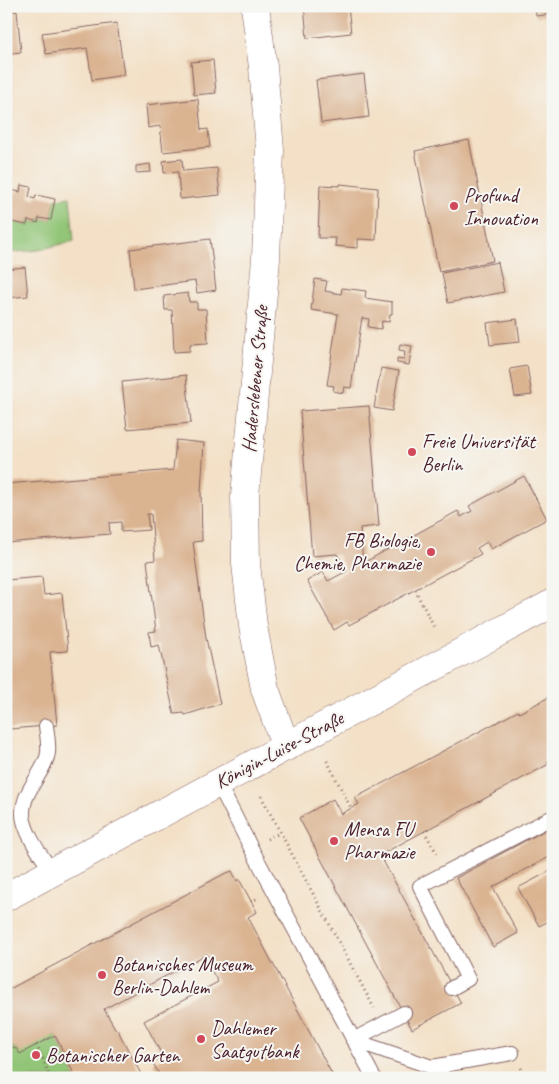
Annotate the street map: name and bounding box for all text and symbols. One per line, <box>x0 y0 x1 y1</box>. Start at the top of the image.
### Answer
place label: Profund Innovation <box>464 183 539 231</box>
marker: Profund Innovation <box>448 200 460 212</box>
street label: Haderslebener Straße <box>236 303 274 453</box>
place label: Freie Universität Berlin <box>422 429 537 477</box>
marker: Freie Universität Berlin <box>406 446 418 458</box>
place label: FB Biologie, Chemie, Pharmazie <box>294 528 422 576</box>
marker: FB Biologie, Chemie, Pharmazie <box>425 546 437 558</box>
street label: Königin-Luise-Straße <box>210 705 349 794</box>
place label: Mensa FU Pharmazie <box>344 817 416 865</box>
marker: Mensa FU Pharmazie <box>328 835 340 847</box>
place label: Botanisches Museum Berlin-Dahlem <box>112 952 255 1000</box>
marker: Botanisches Museum Berlin-Dahlem <box>96 969 108 981</box>
place label: Dahlemer Saatgutbank <box>211 1016 300 1064</box>
marker: Dahlemer Saatgutbank <box>195 1033 207 1045</box>
place label: Botanischer Garten <box>46 1043 180 1068</box>
marker: Botanischer Garten <box>30 1049 42 1061</box>

